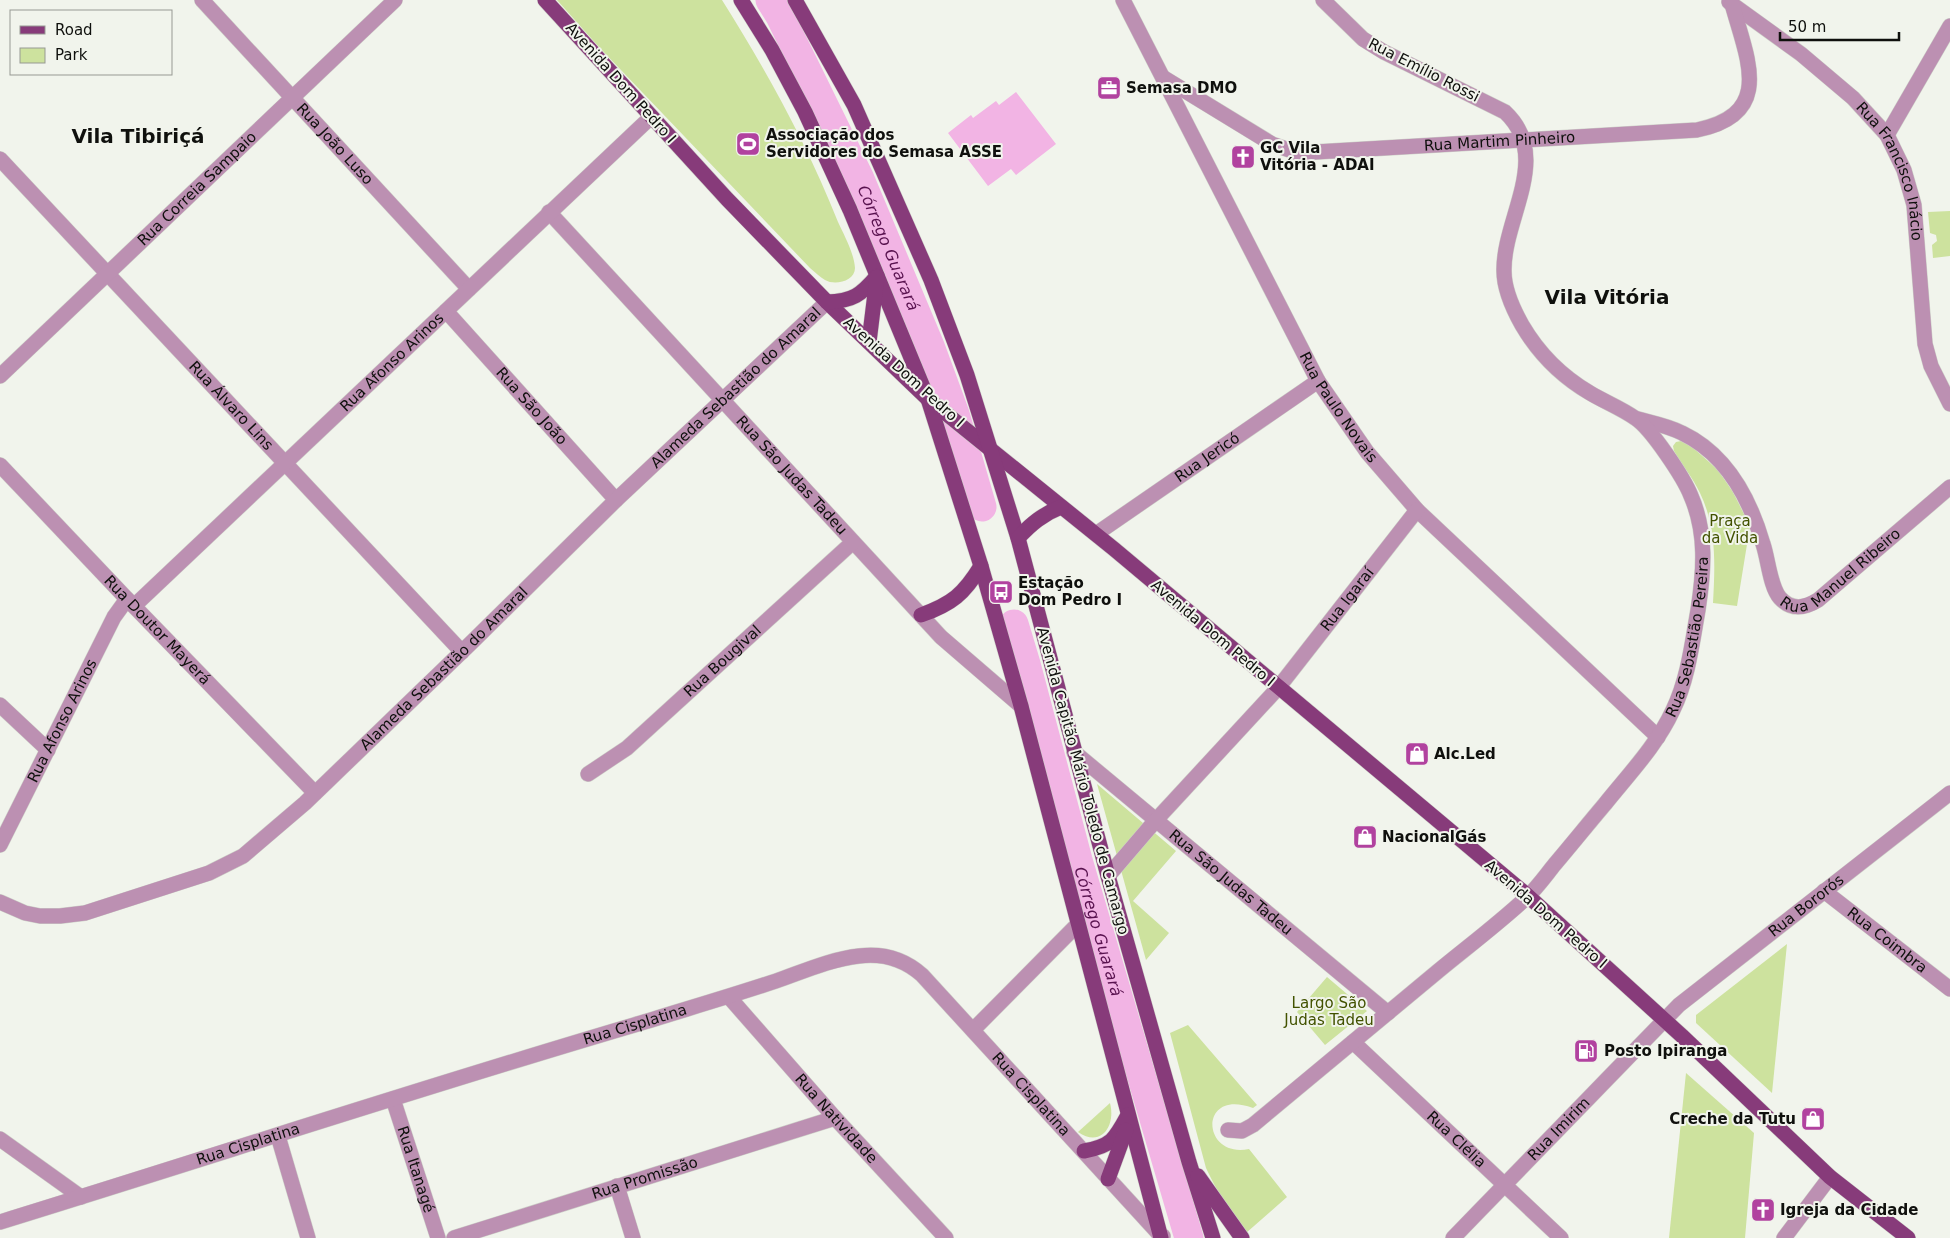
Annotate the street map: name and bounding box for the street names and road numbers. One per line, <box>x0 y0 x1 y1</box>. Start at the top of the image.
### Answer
street label: Avenida Dom Pedro I <box>562 19 680 147</box>
street label: Rua Emílio Rossi <box>1365 34 1483 106</box>
street label: Rua Francisco Inácio <box>1852 98 1926 242</box>
street label: Rua João Luso <box>293 99 377 189</box>
street label: Rua Correia Sampaio <box>134 128 260 249</box>
street label: Rua Martim Pinheiro <box>1423 128 1576 155</box>
street label: Alameda Sebastião do Amaral <box>647 304 825 472</box>
street label: Rua Afonso Arinos <box>336 309 448 415</box>
street label: Avenida Dom Pedro I <box>840 313 968 431</box>
street label: Rua Paulo Novais <box>1296 349 1381 467</box>
street label: Rua Álvaro Lins <box>185 357 277 454</box>
street label: Rua São João <box>492 364 571 449</box>
street label: Rua São Judas Tadeu <box>732 412 851 538</box>
street label: Rua Jericó <box>1171 429 1243 486</box>
street label: Rua Manuel Ribeiro <box>1777 524 1904 616</box>
street label: Rua Sebastião Pereira <box>1662 556 1712 720</box>
street label: Rua Igaraí <box>1317 563 1378 635</box>
street label: Rua Doutor Mayerá <box>100 572 214 689</box>
street label: Avenida Dom Pedro I <box>1147 576 1279 690</box>
street label: Alameda Sebastião do Amaral <box>356 583 532 754</box>
street label: Rua Bougival <box>680 621 765 701</box>
street label: Avenida Capitão Mário Toledo de Camargo <box>1033 625 1133 937</box>
street label: Rua Afonso Arinos <box>24 656 101 785</box>
street label: Rua São Judas Tadeu <box>1165 826 1296 939</box>
street label: Avenida Dom Pedro I <box>1481 856 1611 972</box>
street label: Rua Bororós <box>1765 870 1847 941</box>
street label: Rua Coimbra <box>1843 903 1931 977</box>
street label: Rua Cisplatina <box>581 1000 689 1049</box>
street label: Rua Cisplatina <box>988 1048 1074 1140</box>
street label: Rua Natividade <box>791 1070 881 1167</box>
street label: Rua Imirim <box>1524 1093 1594 1164</box>
street label: Rua Clélia <box>1423 1107 1490 1172</box>
street label: Rua Cisplatina <box>194 1119 302 1169</box>
street label: Rua Itanagé <box>393 1124 438 1215</box>
street label: Rua Promissão <box>590 1153 700 1203</box>

